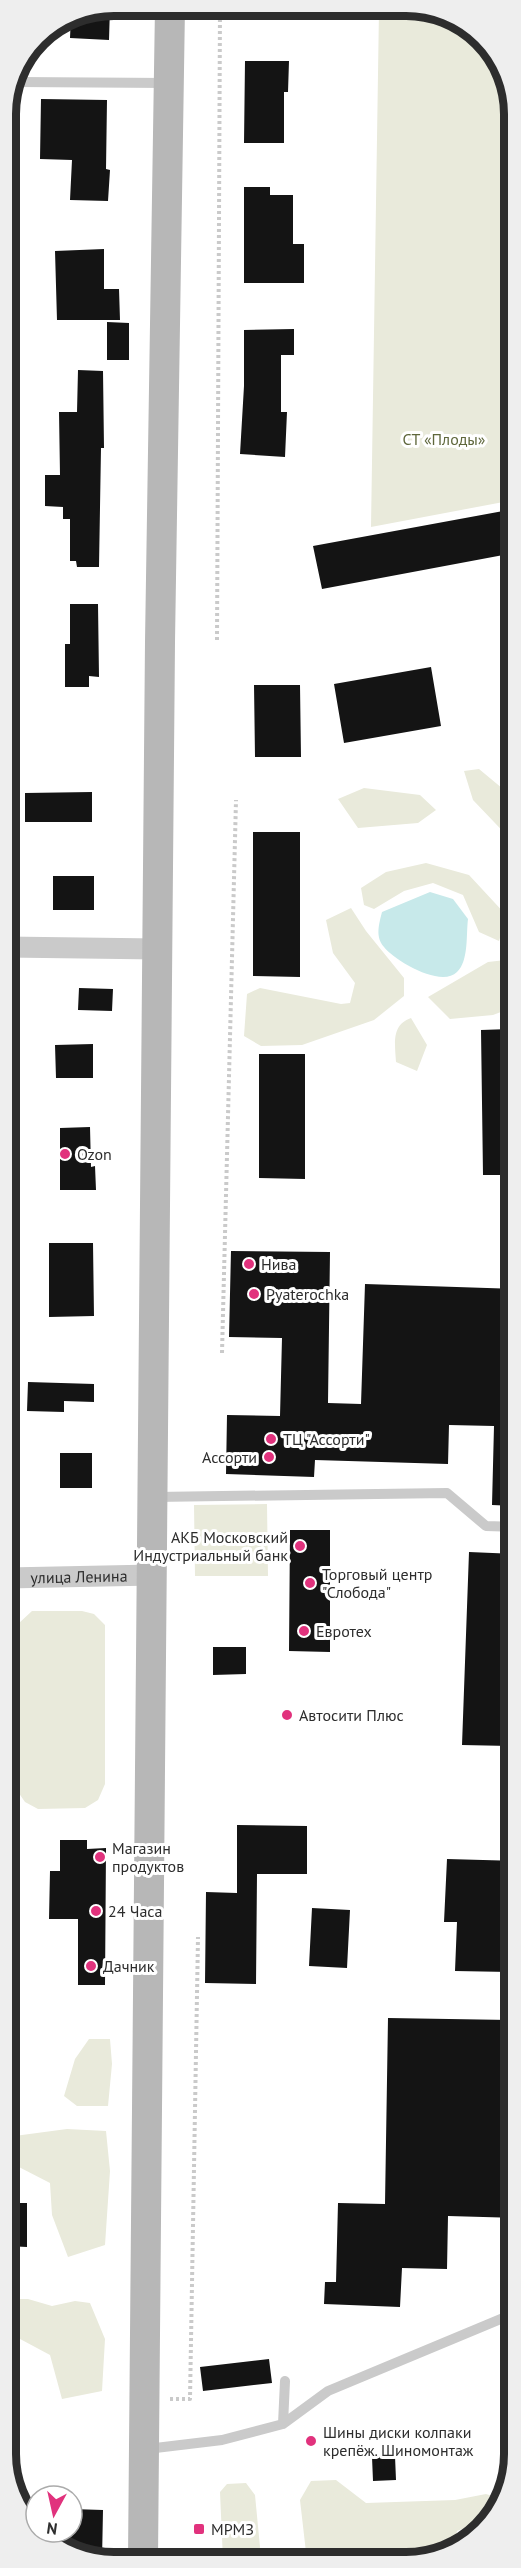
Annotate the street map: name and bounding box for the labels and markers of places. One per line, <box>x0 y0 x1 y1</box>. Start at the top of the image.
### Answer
place label: Ozon <box>77 1144 112 1164</box>
marker: Ozon <box>58 1147 72 1161</box>
place label: Нива <box>261 1254 296 1274</box>
marker: Нива <box>242 1257 256 1271</box>
place label: Pyaterochka <box>266 1284 349 1304</box>
marker: Pyaterochka <box>247 1287 261 1301</box>
place label: ТЦ "Ассорти" <box>283 1429 370 1449</box>
marker: ТЦ "Ассорти" <box>264 1432 278 1446</box>
place label: Ассорти <box>202 1447 257 1467</box>
marker: Ассорти <box>262 1450 276 1464</box>
place label: АКБ Московский Индустриальный банк <box>133 1527 288 1565</box>
marker: АКБ Московский Индустриальный банк <box>293 1539 307 1553</box>
place label: Торговый центр "Слобода" <box>322 1564 432 1602</box>
marker: Торговый центр "Слобода" <box>303 1576 317 1590</box>
place label: Евротех <box>316 1621 372 1641</box>
marker: Евротех <box>297 1624 311 1638</box>
place label: Автосити Плюс <box>299 1705 404 1725</box>
marker: Автосити Плюс <box>280 1708 294 1722</box>
place label: Магазин продуктов <box>112 1838 184 1876</box>
marker: Магазин продуктов <box>93 1850 107 1864</box>
place label: 24 Часа <box>108 1901 162 1921</box>
marker: 24 Часа <box>89 1904 103 1918</box>
place label: Дачник <box>103 1956 155 1976</box>
marker: Дачник <box>84 1959 98 1973</box>
place label: Шины диски колпаки крепёж. Шиномонтаж <box>323 2422 474 2460</box>
marker: Шины диски колпаки крепёж. Шиномонтаж <box>304 2434 318 2448</box>
place label: МРМЗ <box>211 2519 254 2539</box>
marker: МРМЗ <box>192 2522 206 2536</box>

